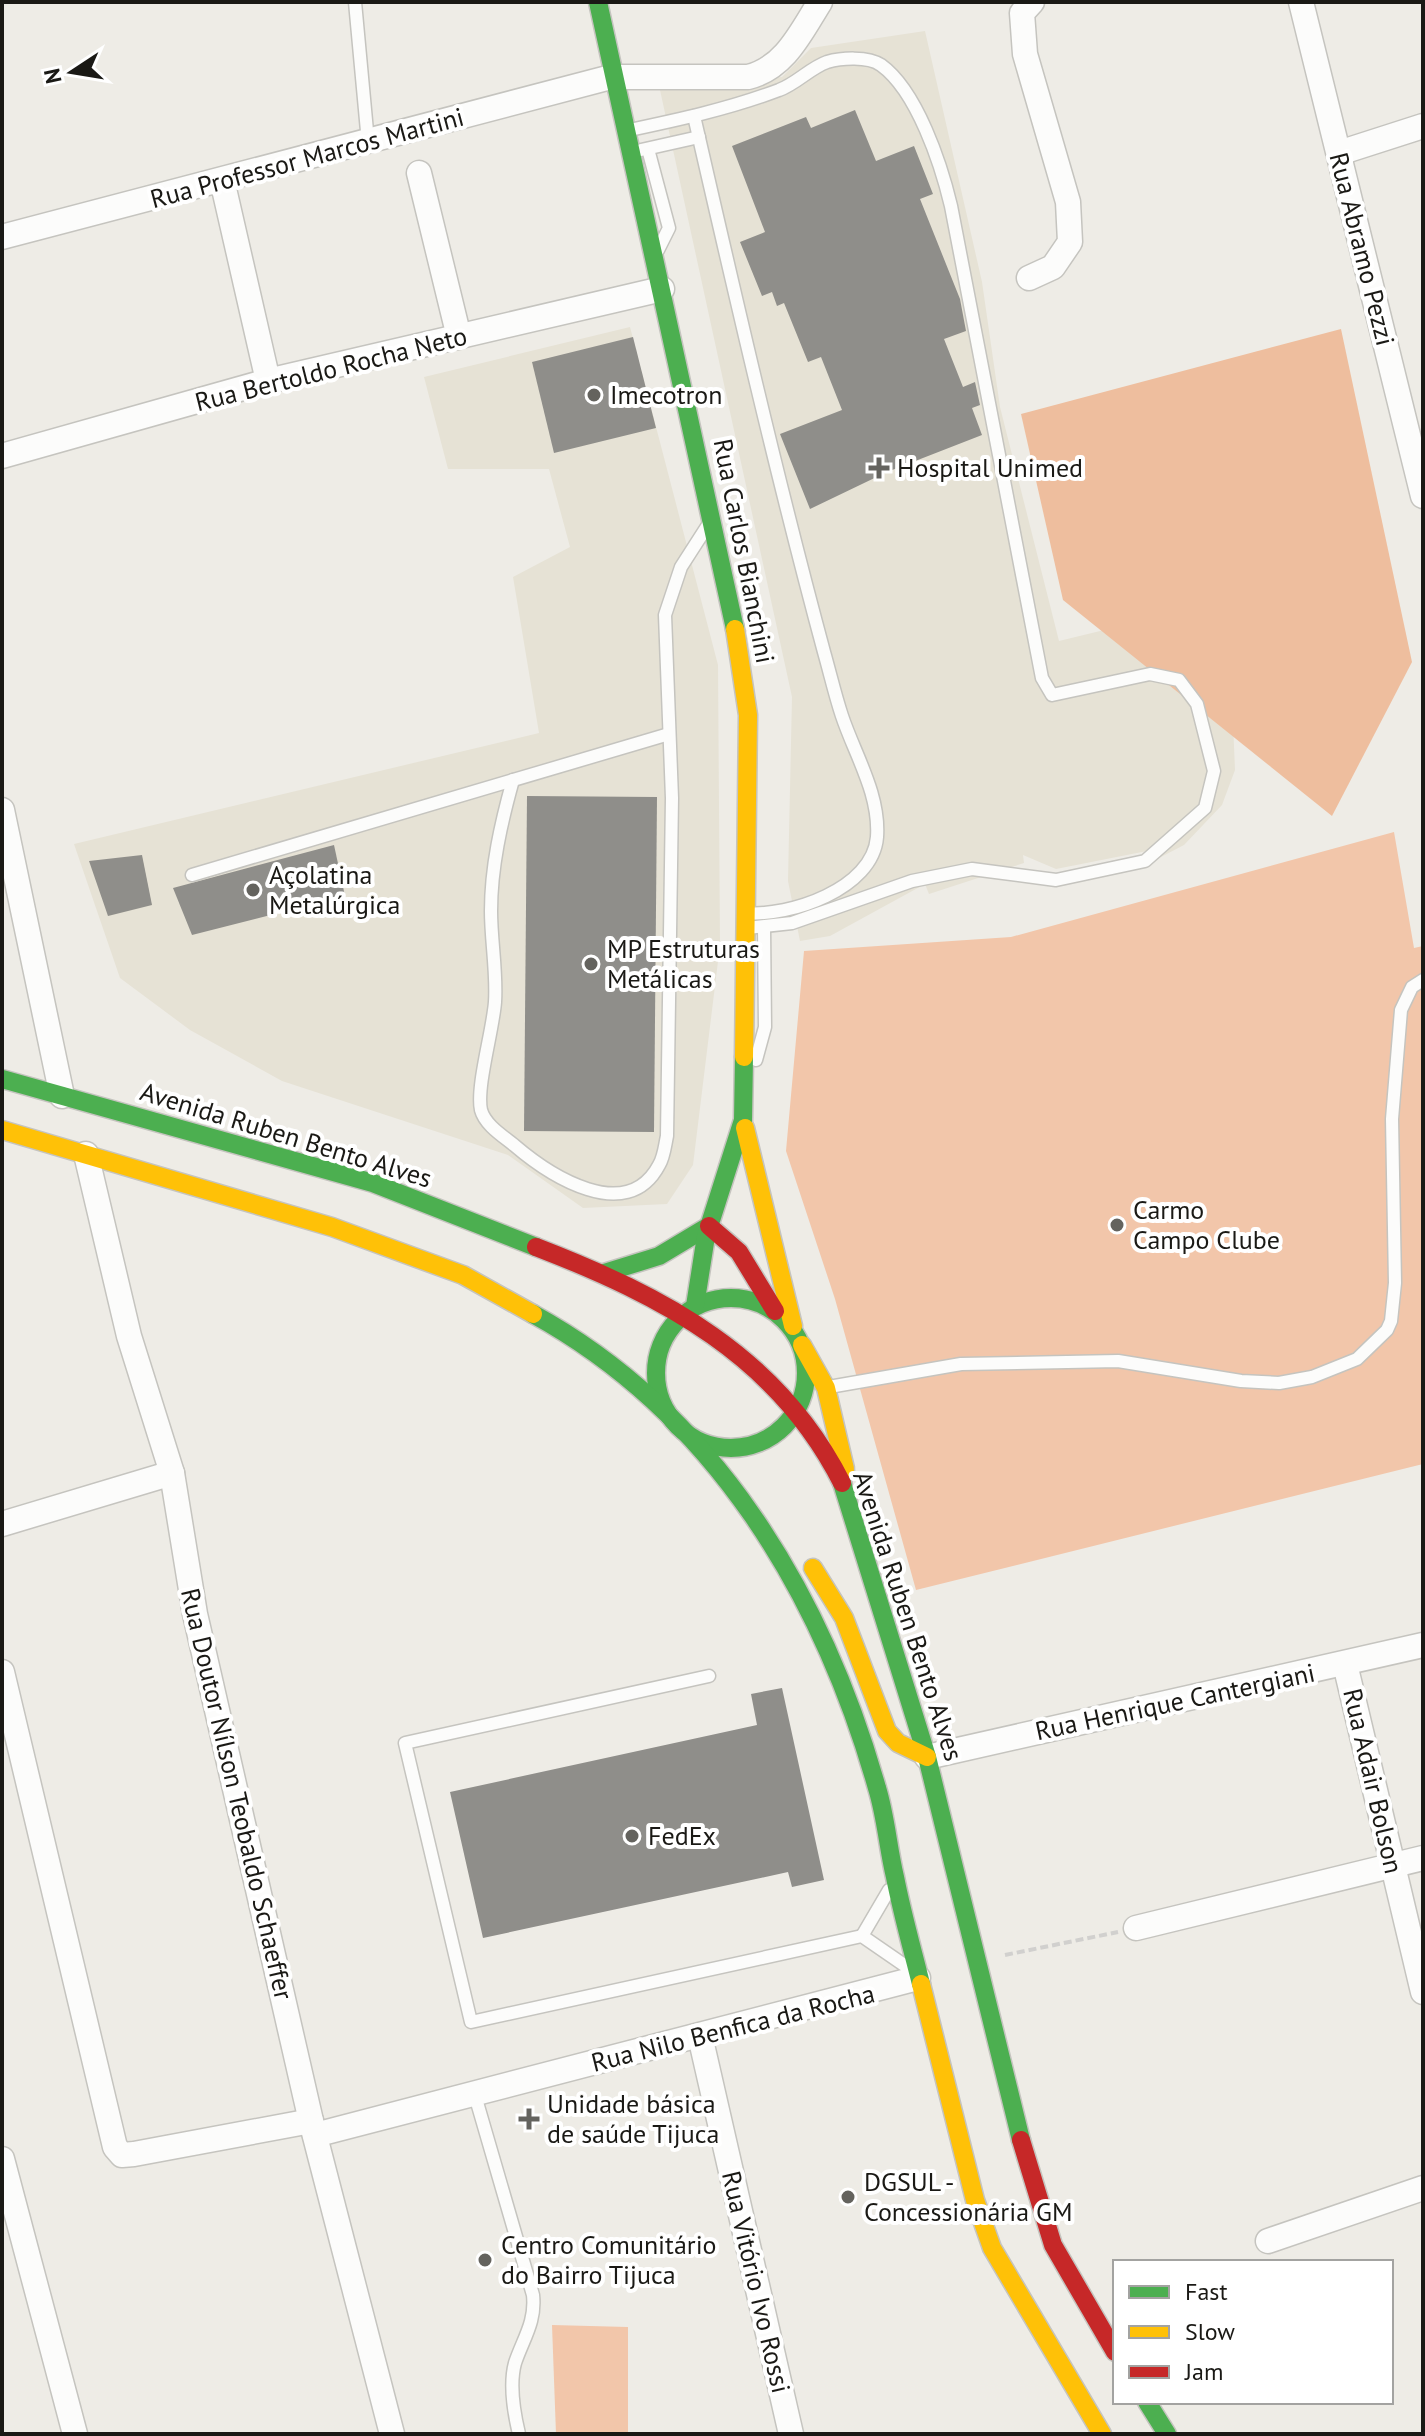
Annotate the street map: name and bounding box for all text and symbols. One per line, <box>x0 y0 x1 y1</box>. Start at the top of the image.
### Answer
north arrow <box>32 32 112 112</box>
text: N <box>37 66 68 86</box>
street label: Rua Professor Marcos Martini <box>146 100 467 215</box>
street label: Rua Abramo Pezzi <box>1323 149 1402 349</box>
street label: Rua Bertoldo Rocha Neto <box>191 319 470 418</box>
place label: Imecotron <box>610 378 722 411</box>
marker: Imecotron <box>585 386 603 404</box>
street label: Rua Carlos Bianchini <box>707 436 782 666</box>
place label: Hospital Unimed <box>897 451 1083 484</box>
marker: Hospital Unimed <box>868 457 890 479</box>
place label: Açolatina Metalúrgica <box>269 858 400 921</box>
marker: Açolatina Metalúrgica <box>244 881 262 899</box>
place label: MP Estruturas Metálicas <box>607 932 760 995</box>
marker: MP Estruturas Metálicas <box>582 955 600 973</box>
street label: Avenida Ruben Bento Alves <box>137 1074 436 1195</box>
place label: Carmo Campo Clube <box>1133 1193 1280 1256</box>
marker: Carmo Campo Clube <box>1108 1216 1126 1234</box>
street label: Avenida Ruben Bento Alves <box>846 1467 971 1765</box>
street label: Rua Doutor Nílson Teobaldo Schaeffer <box>174 1585 301 2003</box>
street label: Rua Henrique Cantergiani <box>1032 1656 1318 1747</box>
street label: Rua Adair Bolson <box>1336 1685 1411 1877</box>
place label: FedEx <box>648 1819 716 1852</box>
marker: FedEx <box>623 1827 641 1845</box>
street label: Rua Nilo Benfica da Rocha <box>588 1976 878 2079</box>
place label: Unidade básica de saúde Tijuca <box>547 2087 719 2150</box>
marker: Unidade básica de saúde Tijuca <box>518 2108 540 2130</box>
place label: DGSUL - Concessionária GM <box>864 2165 1072 2228</box>
street label: Rua Vitório Ivo Rossi <box>715 2168 798 2396</box>
marker: DGSUL - Concessionária GM <box>839 2188 857 2206</box>
place label: Centro Comunitário do Bairro Tijuca <box>501 2228 717 2291</box>
marker: Centro Comunitário do Bairro Tijuca <box>476 2251 494 2269</box>
legend <box>1113 2260 1393 2404</box>
text: Fast <box>1185 2276 1228 2307</box>
text: Slow <box>1185 2316 1235 2347</box>
text: Jam <box>1184 2356 1223 2387</box>

